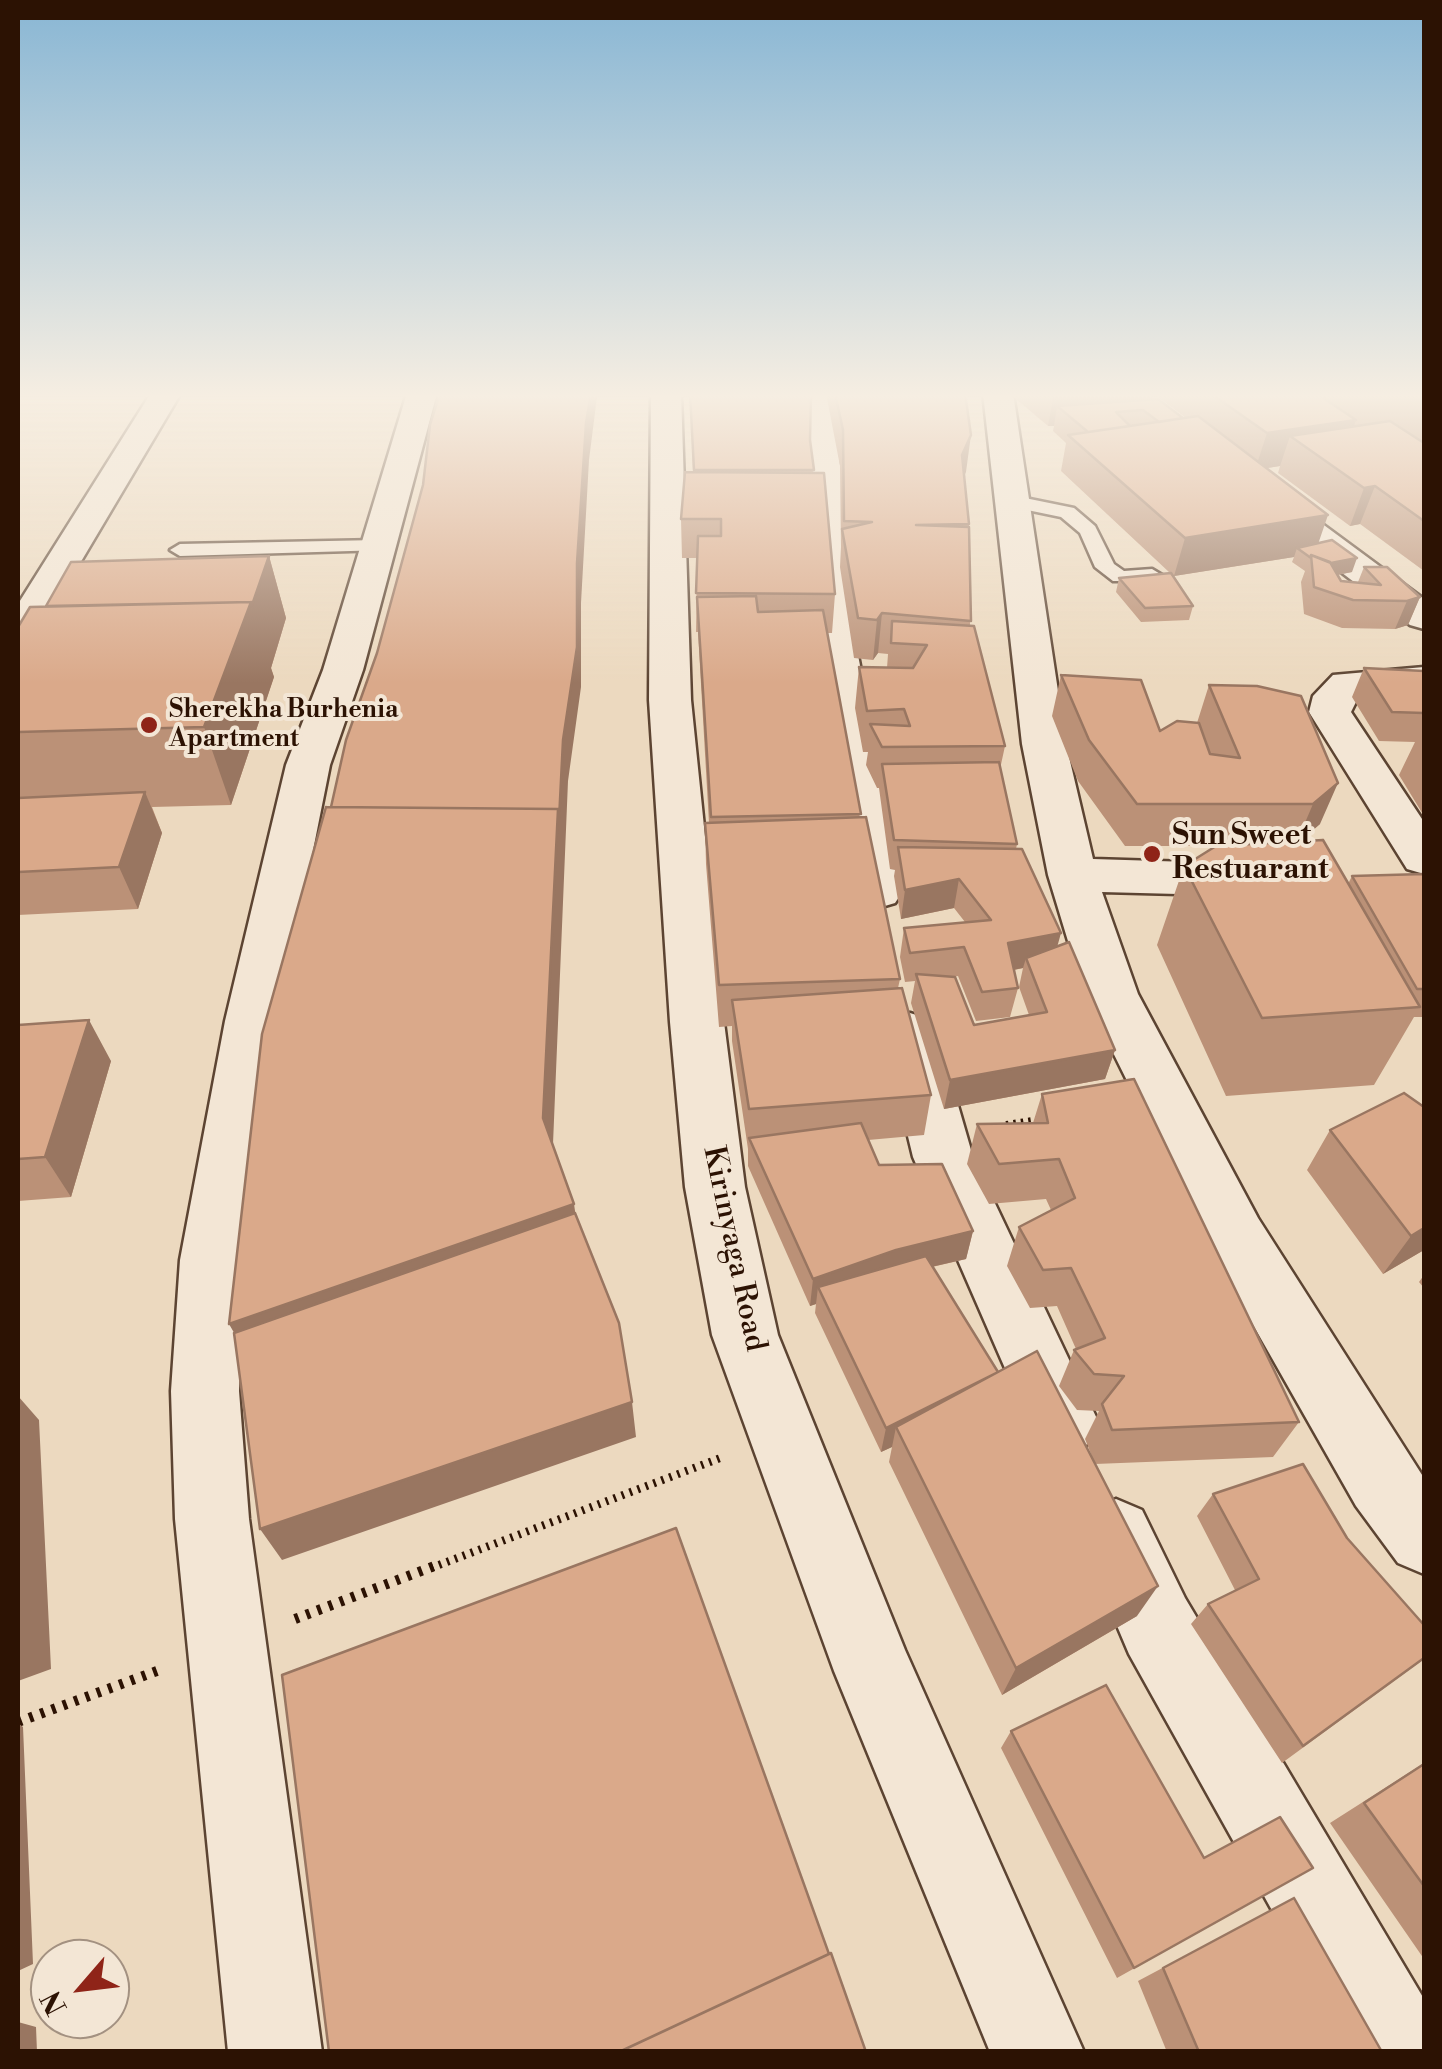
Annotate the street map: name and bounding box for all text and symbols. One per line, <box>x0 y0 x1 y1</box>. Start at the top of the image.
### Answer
place label: Sherekha Burhenia Apartment <box>169 696 398 755</box>
marker: Sherekha Burhenia Apartment <box>138 714 160 736</box>
place label: Sun Sweet Restuarant <box>1172 819 1329 890</box>
marker: Sun Sweet Restuarant <box>1141 843 1163 865</box>
street label: Kirinyaga Road <box>694 1143 772 1355</box>
north arrow <box>30 1939 130 2039</box>
text: N <box>34 1984 75 2020</box>

